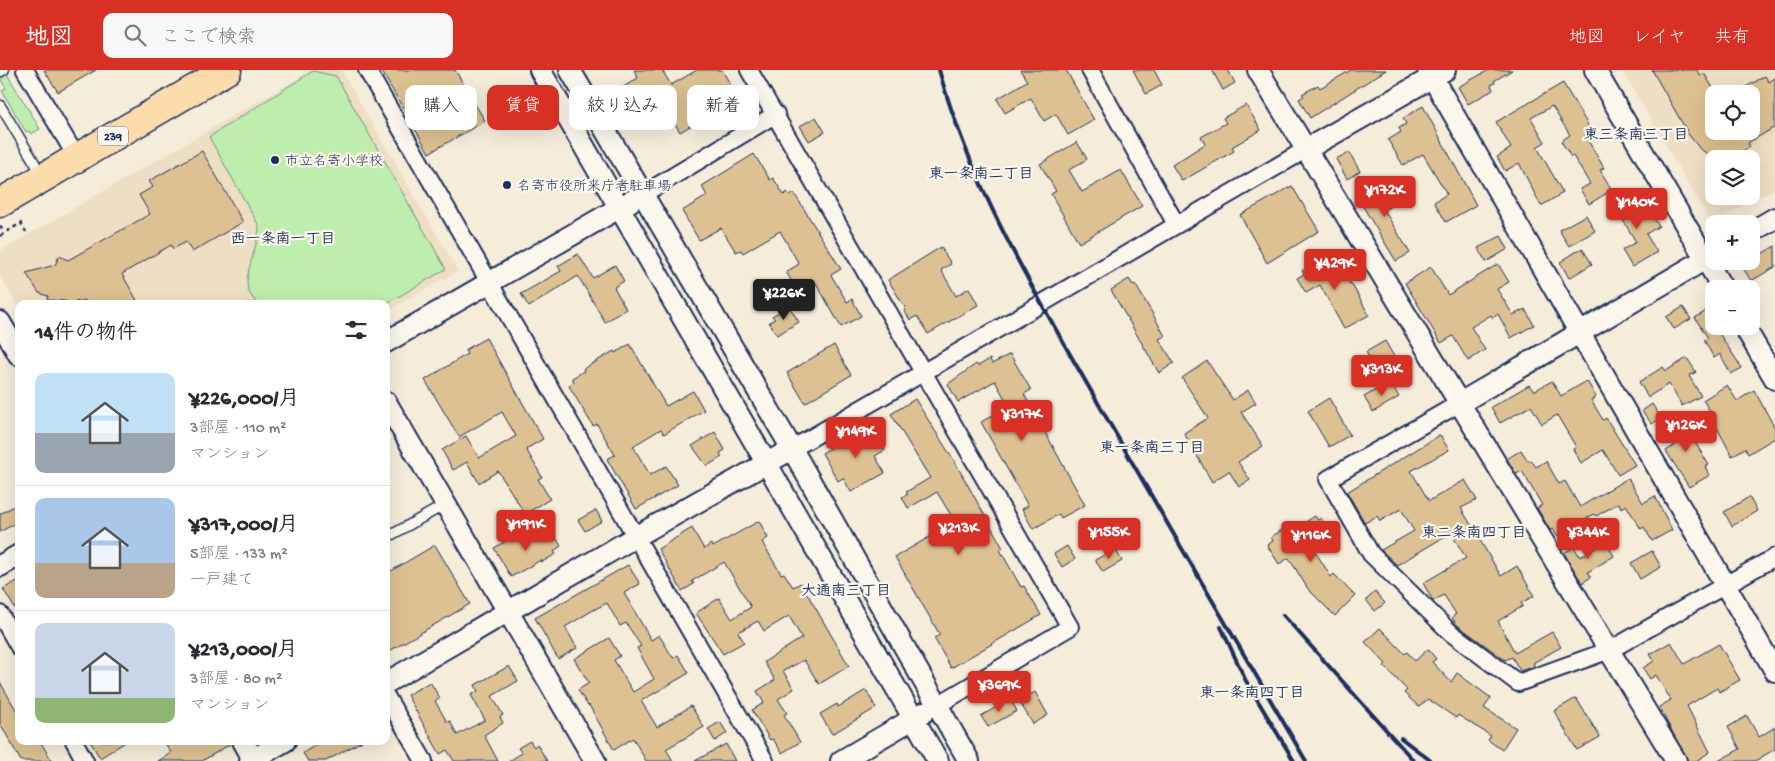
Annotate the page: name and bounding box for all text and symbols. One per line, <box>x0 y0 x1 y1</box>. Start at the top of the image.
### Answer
search box <box>103 13 453 58</box>
icon: search <box>121 21 149 49</box>
text: 地図 <box>25 25 73 54</box>
text: ここで検索 <box>161 27 256 50</box>
text: 地図 <box>1569 28 1605 49</box>
text: レイヤ <box>1633 28 1686 49</box>
text: 共有 <box>1714 28 1750 49</box>
chip: 購入 <box>405 85 477 130</box>
chip: 賃貸 <box>487 85 559 130</box>
chip: 絞り込み <box>569 85 677 130</box>
chip: 新着 <box>687 85 759 130</box>
map controls <box>1705 85 1760 335</box>
button: locate <box>1705 85 1760 140</box>
road number: 239 <box>98 126 128 146</box>
district label: 東三条南三丁目 <box>1583 126 1689 145</box>
button: layers <box>1705 150 1760 205</box>
marker: 市立名寄小学校 <box>269 154 281 166</box>
place label: 市立名寄小学校 <box>285 154 383 171</box>
district label: 東一条南二丁目 <box>928 165 1034 184</box>
pin: ¥172K <box>1350 176 1420 218</box>
marker: 名寄市役所来庁者駐車場 <box>501 179 513 191</box>
place label: 名寄市役所来庁者駐車場 <box>517 179 671 196</box>
text: ¥172K <box>1366 182 1404 201</box>
pin: ¥140K <box>1602 188 1672 230</box>
text: ¥140K <box>1617 194 1657 213</box>
button: + <box>1705 215 1760 270</box>
district label: 西一条南一丁目 <box>230 230 336 249</box>
pin: ¥429K <box>1300 248 1370 291</box>
text: ¥429K <box>1315 255 1355 274</box>
pin: ¥226K <box>749 278 819 321</box>
button: − <box>1705 280 1760 335</box>
text: ¥226K <box>764 285 804 304</box>
icon: filters <box>342 316 370 344</box>
text: 14件の物件 <box>35 322 137 347</box>
pin: ¥313K <box>1347 354 1417 397</box>
text: ¥313K <box>1362 361 1402 380</box>
text: ¥226,000/月 <box>190 388 299 413</box>
icon: home <box>75 393 135 453</box>
pin: ¥317K <box>987 400 1057 442</box>
text: ¥317K <box>1002 406 1042 425</box>
pin: ¥126K <box>1651 410 1721 453</box>
pin: ¥149K <box>821 416 891 459</box>
text: ¥126K <box>1667 417 1705 436</box>
text: 3部屋 · 110 m² <box>190 420 286 439</box>
text: ¥149K <box>837 423 875 442</box>
district label: 東一条南三丁目 <box>1099 439 1205 458</box>
text: マンション <box>190 446 269 465</box>
pin: ¥191K <box>491 510 561 552</box>
text: ¥317,000/月 <box>190 514 298 539</box>
pin: ¥213K <box>924 514 994 556</box>
text: ¥191K <box>507 516 545 535</box>
icon: home <box>75 518 135 578</box>
pin: ¥155K <box>1074 518 1144 560</box>
pin: ¥344K <box>1553 518 1623 560</box>
text: ¥213K <box>940 520 978 539</box>
pin: ¥116K <box>1276 520 1346 563</box>
text: ¥155K <box>1089 524 1129 543</box>
district label: 東二条南四丁目 <box>1421 524 1527 543</box>
text: ¥344K <box>1568 524 1608 543</box>
text: ¥116K <box>1292 527 1330 546</box>
text: 5部屋 · 133 m² <box>190 546 288 565</box>
text: 一戸建て <box>190 572 254 591</box>
district label: 大通南三丁目 <box>801 582 891 601</box>
text: ¥213,000/月 <box>190 639 298 664</box>
icon: home <box>75 643 135 703</box>
pin: ¥369K <box>964 670 1034 713</box>
text: 3部屋 · 80 m² <box>190 671 282 690</box>
text: ¥369K <box>979 677 1019 696</box>
district label: 東一条南四丁目 <box>1199 684 1305 703</box>
text: マンション <box>190 697 269 716</box>

